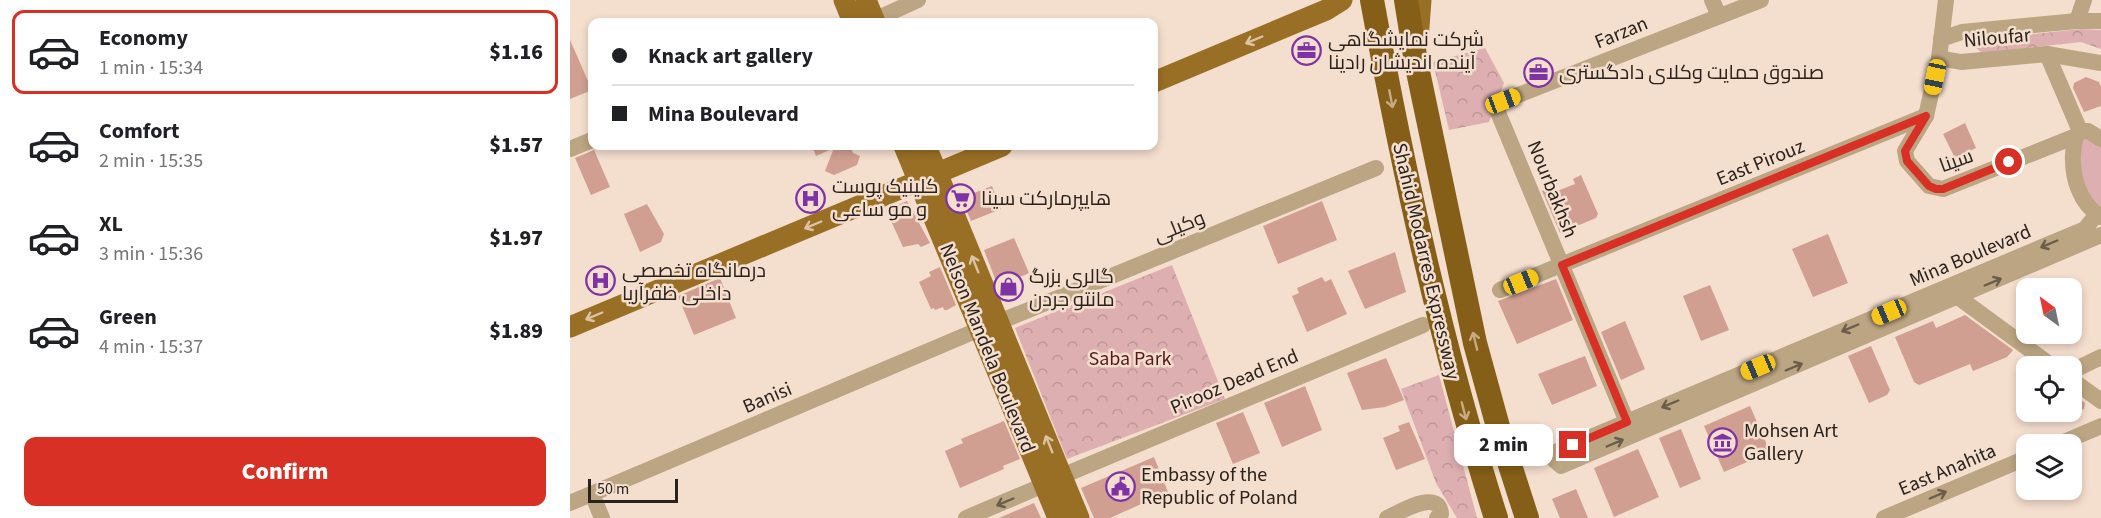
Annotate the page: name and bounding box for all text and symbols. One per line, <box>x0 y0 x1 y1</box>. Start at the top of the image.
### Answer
street label: Farzan <box>1591 10 1652 56</box>
street label: Niloufar <box>1962 21 2032 55</box>
text: Economy <box>99 22 188 54</box>
icon: car <box>27 25 81 79</box>
place label: شرکت نمایشگاهی آینده اندیشان رادینا <box>1328 26 1484 77</box>
office icon: شرکت نمایشگاهی آینده اندیشان رادینا <box>1291 34 1323 66</box>
one-way arrow <box>1246 35 1264 46</box>
text: $1.16 <box>489 36 543 68</box>
text: Knack art gallery <box>648 40 813 72</box>
text: 1 min · 15:34 <box>99 54 203 82</box>
office icon: صندوق حمایت وکلای دادگستری <box>1522 56 1554 88</box>
car <box>1922 58 1948 96</box>
place label: صندوق حمایت وکلای دادگستری <box>1559 59 1824 87</box>
car <box>1483 86 1523 116</box>
one-way arrow <box>1385 88 1396 108</box>
text: Mina Boulevard <box>648 98 799 130</box>
text: Comfort <box>99 115 180 147</box>
icon: car <box>27 118 81 172</box>
text: $1.57 <box>489 129 543 161</box>
street label: East Pirouz <box>1712 133 1809 193</box>
street label: Nourbakhsh <box>1520 137 1584 242</box>
street label: Shahid Modarres Expressway <box>1385 140 1467 383</box>
street label: سینا <box>1935 142 1977 180</box>
text: 2 min · 15:35 <box>99 147 203 175</box>
route start <box>1995 148 2022 175</box>
place label: کلینیک پوست و مو ساعی <box>832 173 938 224</box>
hospital icon: کلینیک پوست و مو ساعی <box>795 182 827 214</box>
supermarket icon: هایپرمارکت سینا <box>944 182 976 214</box>
place label: هایپرمارکت سینا <box>981 185 1111 213</box>
street label: وكيلی <box>1150 204 1209 250</box>
text: XL <box>99 208 123 240</box>
icon: car <box>27 211 81 265</box>
street label: Mina Boulevard <box>1905 218 2036 294</box>
one-way arrow <box>804 220 823 231</box>
text: $1.97 <box>489 222 543 254</box>
one-way arrow <box>2040 239 2058 250</box>
text: 3 min · 15:36 <box>99 240 203 268</box>
street label: Nelson Mandela Boulevard <box>932 240 1042 457</box>
one-way arrow <box>969 255 980 274</box>
place label: درمانگاه تخصصی داخلی ظفرآریا <box>622 257 766 308</box>
place label: گالری بزرگ مانتو جردن <box>1029 263 1115 314</box>
hospital icon: درمانگاه تخصصی داخلی ظفرآریا <box>585 265 617 297</box>
car <box>1501 267 1541 297</box>
shop icon: گالری بزرگ مانتو جردن <box>992 271 1024 303</box>
one-way arrow <box>1983 276 2002 287</box>
north arrow <box>2016 278 2082 344</box>
map controls <box>2016 278 2082 500</box>
car <box>1869 297 1909 327</box>
text: Green <box>99 301 157 333</box>
icon: car <box>27 304 81 358</box>
one-way arrow <box>586 311 604 322</box>
text: $1.89 <box>489 315 543 347</box>
one-way arrow <box>1841 323 1859 334</box>
one-way arrow <box>1468 332 1480 351</box>
text: 4 min · 15:37 <box>99 333 203 361</box>
street label: Pirooz Dead End <box>1166 342 1303 422</box>
park label: Saba Park <box>1088 345 1172 373</box>
car <box>1738 352 1778 382</box>
button: locate <box>2016 356 2082 422</box>
one-way arrow <box>1785 361 1803 372</box>
street label: Banisi <box>738 375 796 421</box>
one-way arrow <box>1661 399 1679 410</box>
one-way arrow <box>1459 401 1470 420</box>
place label: Mohsen Art Gallery <box>1744 417 1838 468</box>
callout: 2 min <box>1453 424 1552 466</box>
museum icon: Mohsen Art Gallery <box>1707 426 1739 458</box>
text: 2 min <box>1479 431 1528 459</box>
route end <box>1559 431 1586 458</box>
button: layers <box>2016 434 2082 500</box>
one-way arrow <box>1043 436 1054 454</box>
button: Confirm <box>24 437 546 506</box>
one-way arrow <box>1605 437 1624 448</box>
street label: East Anahita <box>1894 437 2000 503</box>
place label: Embassy of the Republic of Poland <box>1141 461 1298 512</box>
public building icon: Embassy of the Republic of Poland <box>1104 470 1136 502</box>
scale bar <box>588 476 678 504</box>
text: 50 m <box>597 478 629 500</box>
one-way arrow <box>1928 489 1946 500</box>
one-way arrow <box>997 497 1015 508</box>

